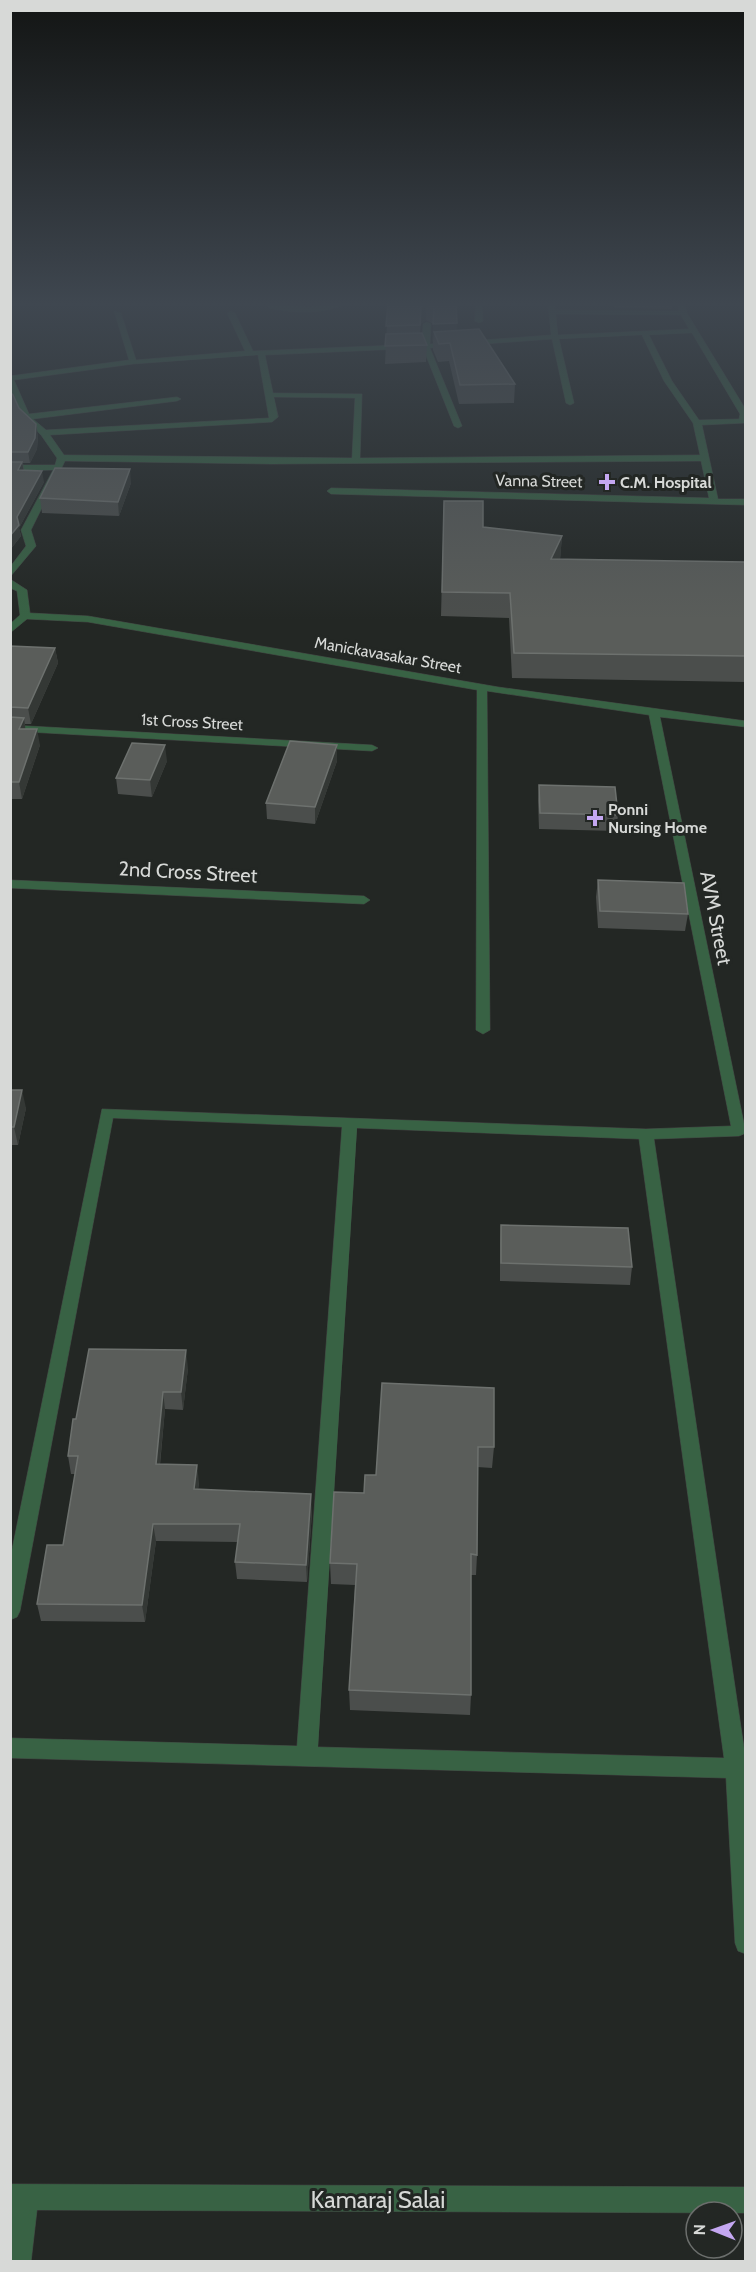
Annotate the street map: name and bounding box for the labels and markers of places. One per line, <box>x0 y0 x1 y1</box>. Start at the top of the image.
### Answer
marker: C.M. Hospital <box>598 473 616 491</box>
place label: C.M. Hospital <box>620 473 712 492</box>
place label: Ponni Nursing Home <box>608 800 707 837</box>
marker: Ponni Nursing Home <box>586 809 604 827</box>

